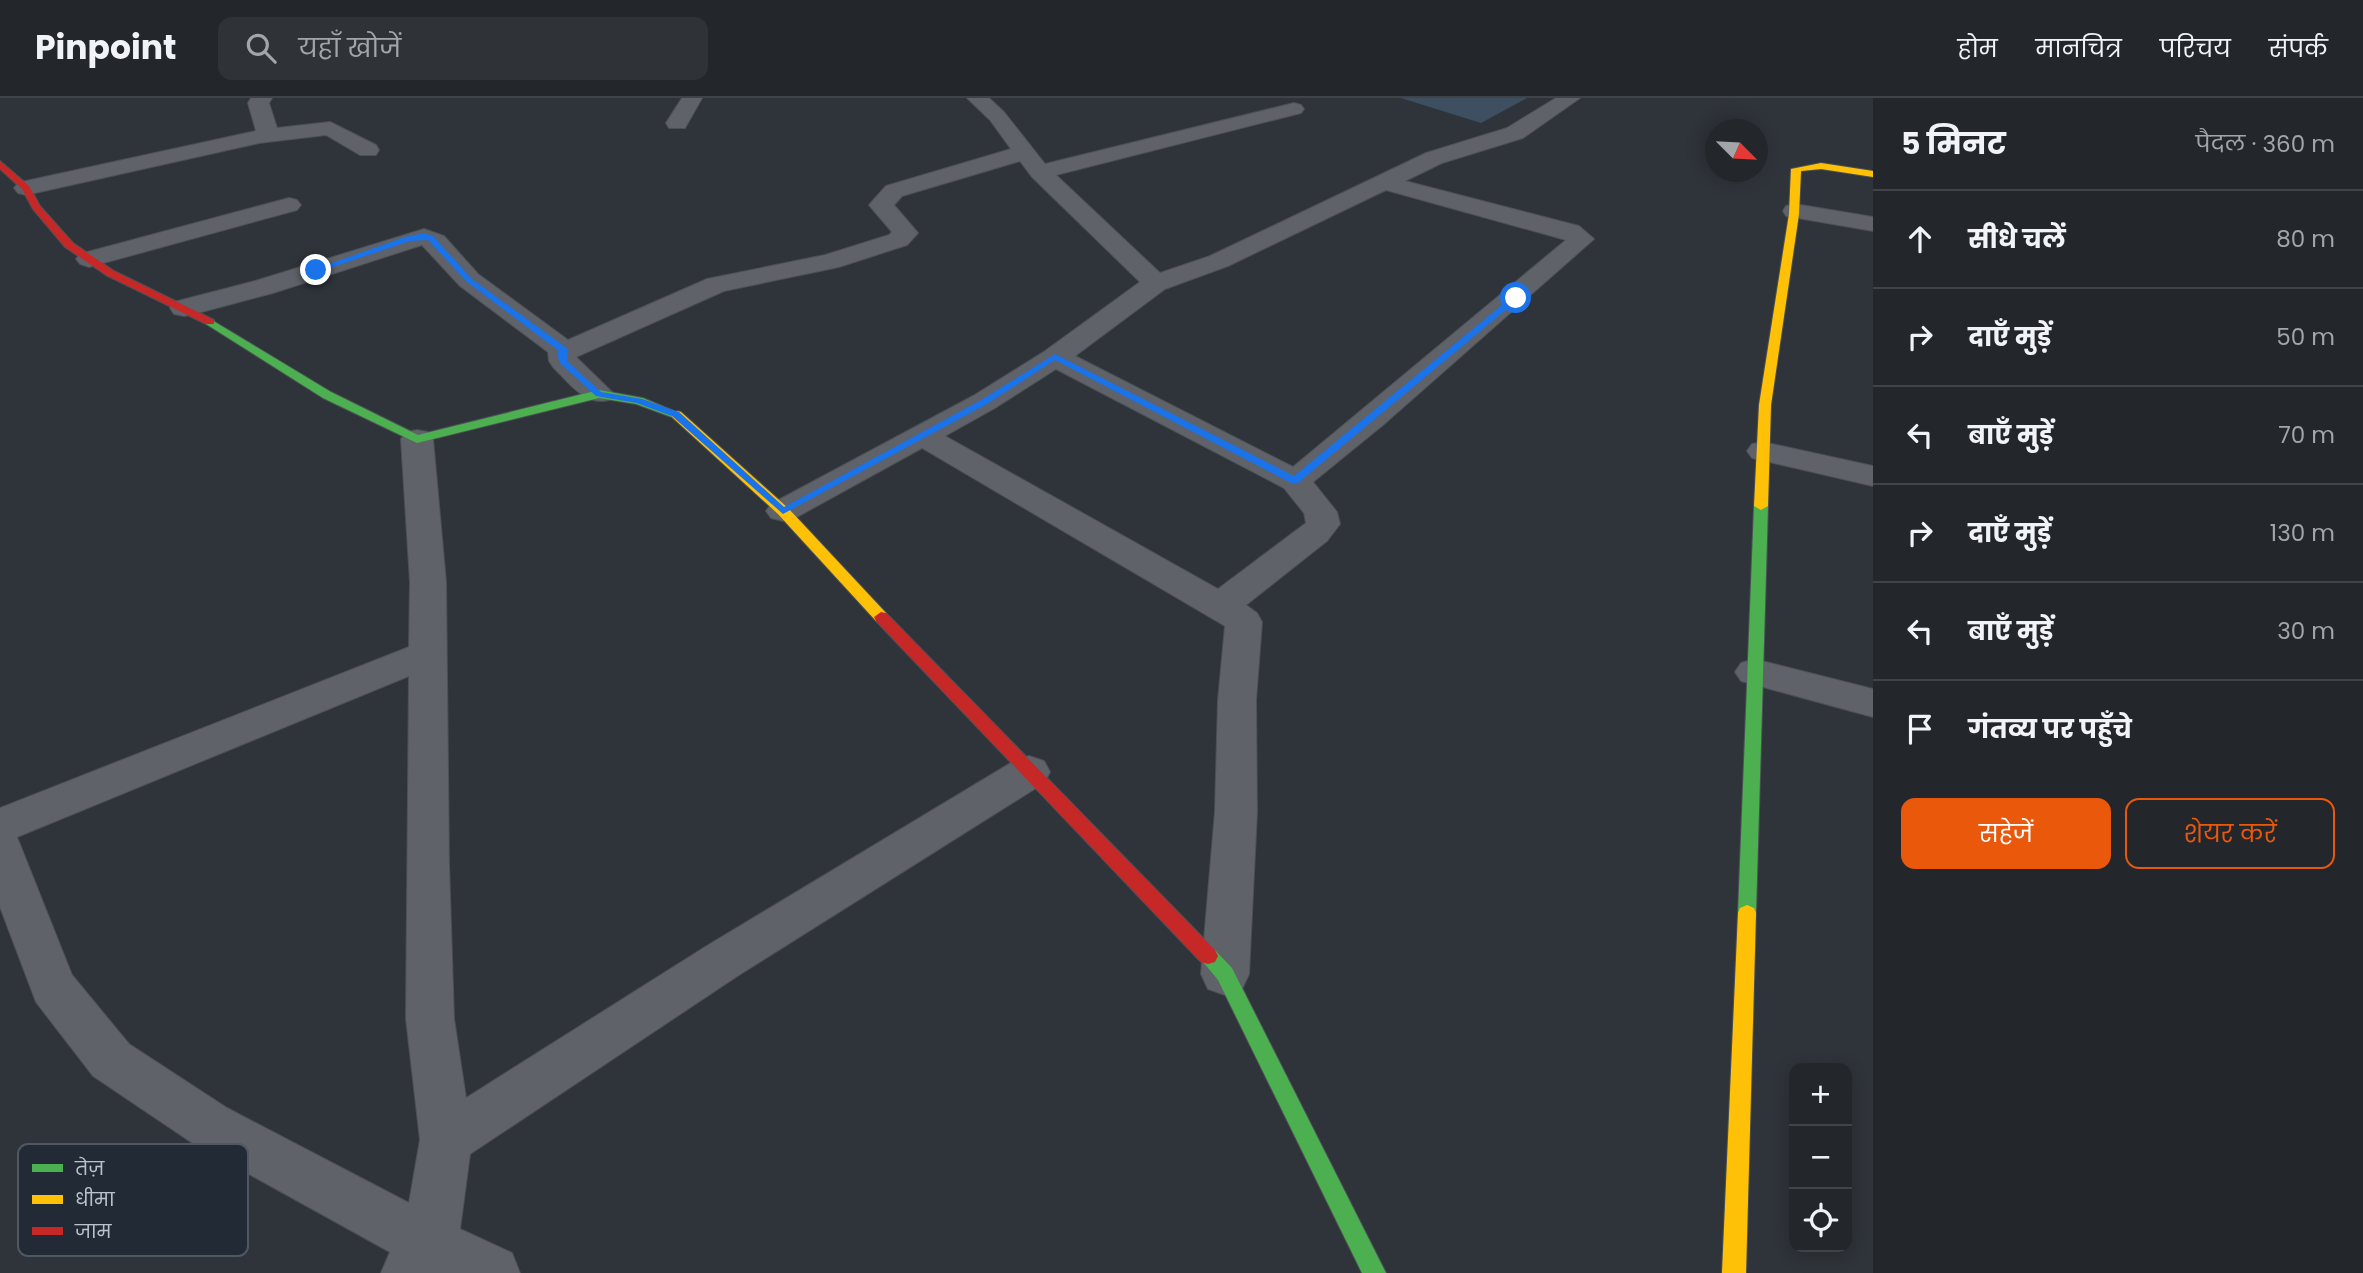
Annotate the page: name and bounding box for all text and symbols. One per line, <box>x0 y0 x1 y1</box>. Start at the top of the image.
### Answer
search box <box>218 17 708 80</box>
text: Pinpoint <box>35 24 176 71</box>
icon: search <box>242 29 280 67</box>
text: यहाँ खोजें <box>298 30 401 66</box>
text: होम <box>1958 32 1998 65</box>
text: मानचित्र <box>2036 32 2122 65</box>
text: परिचय <box>2160 32 2231 65</box>
text: संपर्क <box>2269 32 2328 65</box>
north arrow <box>1705 119 1768 182</box>
text: 5 मिनट <box>1901 122 2006 165</box>
text: पैदल · 360 m <box>2196 128 2335 160</box>
icon: ahead <box>1901 220 1939 258</box>
text: सीधे चलें <box>1968 221 2066 257</box>
text: 80 m <box>2276 223 2335 255</box>
route end <box>300 254 331 285</box>
route start <box>1500 282 1531 313</box>
icon: right <box>1901 318 1939 356</box>
text: दाएँ मुड़ें <box>1968 319 2051 355</box>
text: 50 m <box>2276 321 2335 353</box>
icon: left <box>1901 416 1939 454</box>
text: बाएँ मुड़ें <box>1968 417 2053 453</box>
text: 70 m <box>2278 419 2335 451</box>
icon: right <box>1901 514 1939 552</box>
text: दाएँ मुड़ें <box>1968 515 2051 551</box>
text: 130 m <box>2270 517 2335 549</box>
icon: left <box>1901 612 1939 650</box>
text: बाएँ मुड़ें <box>1968 613 2053 649</box>
text: 30 m <box>2277 615 2335 647</box>
icon: arrive <box>1901 710 1939 748</box>
text: गंतव्य पर पहुँचे <box>1968 711 2132 747</box>
button: सहेजें <box>1901 798 2111 869</box>
button: शेयर करें <box>2125 798 2335 869</box>
map controls <box>1789 1063 1852 1252</box>
button: + <box>1789 1063 1852 1126</box>
button: − <box>1789 1126 1852 1189</box>
legend <box>18 1144 248 1256</box>
text: तेज़ <box>74 1155 105 1182</box>
text: धीमा <box>75 1186 116 1213</box>
button: locate <box>1789 1189 1852 1252</box>
text: जाम <box>74 1218 113 1245</box>

